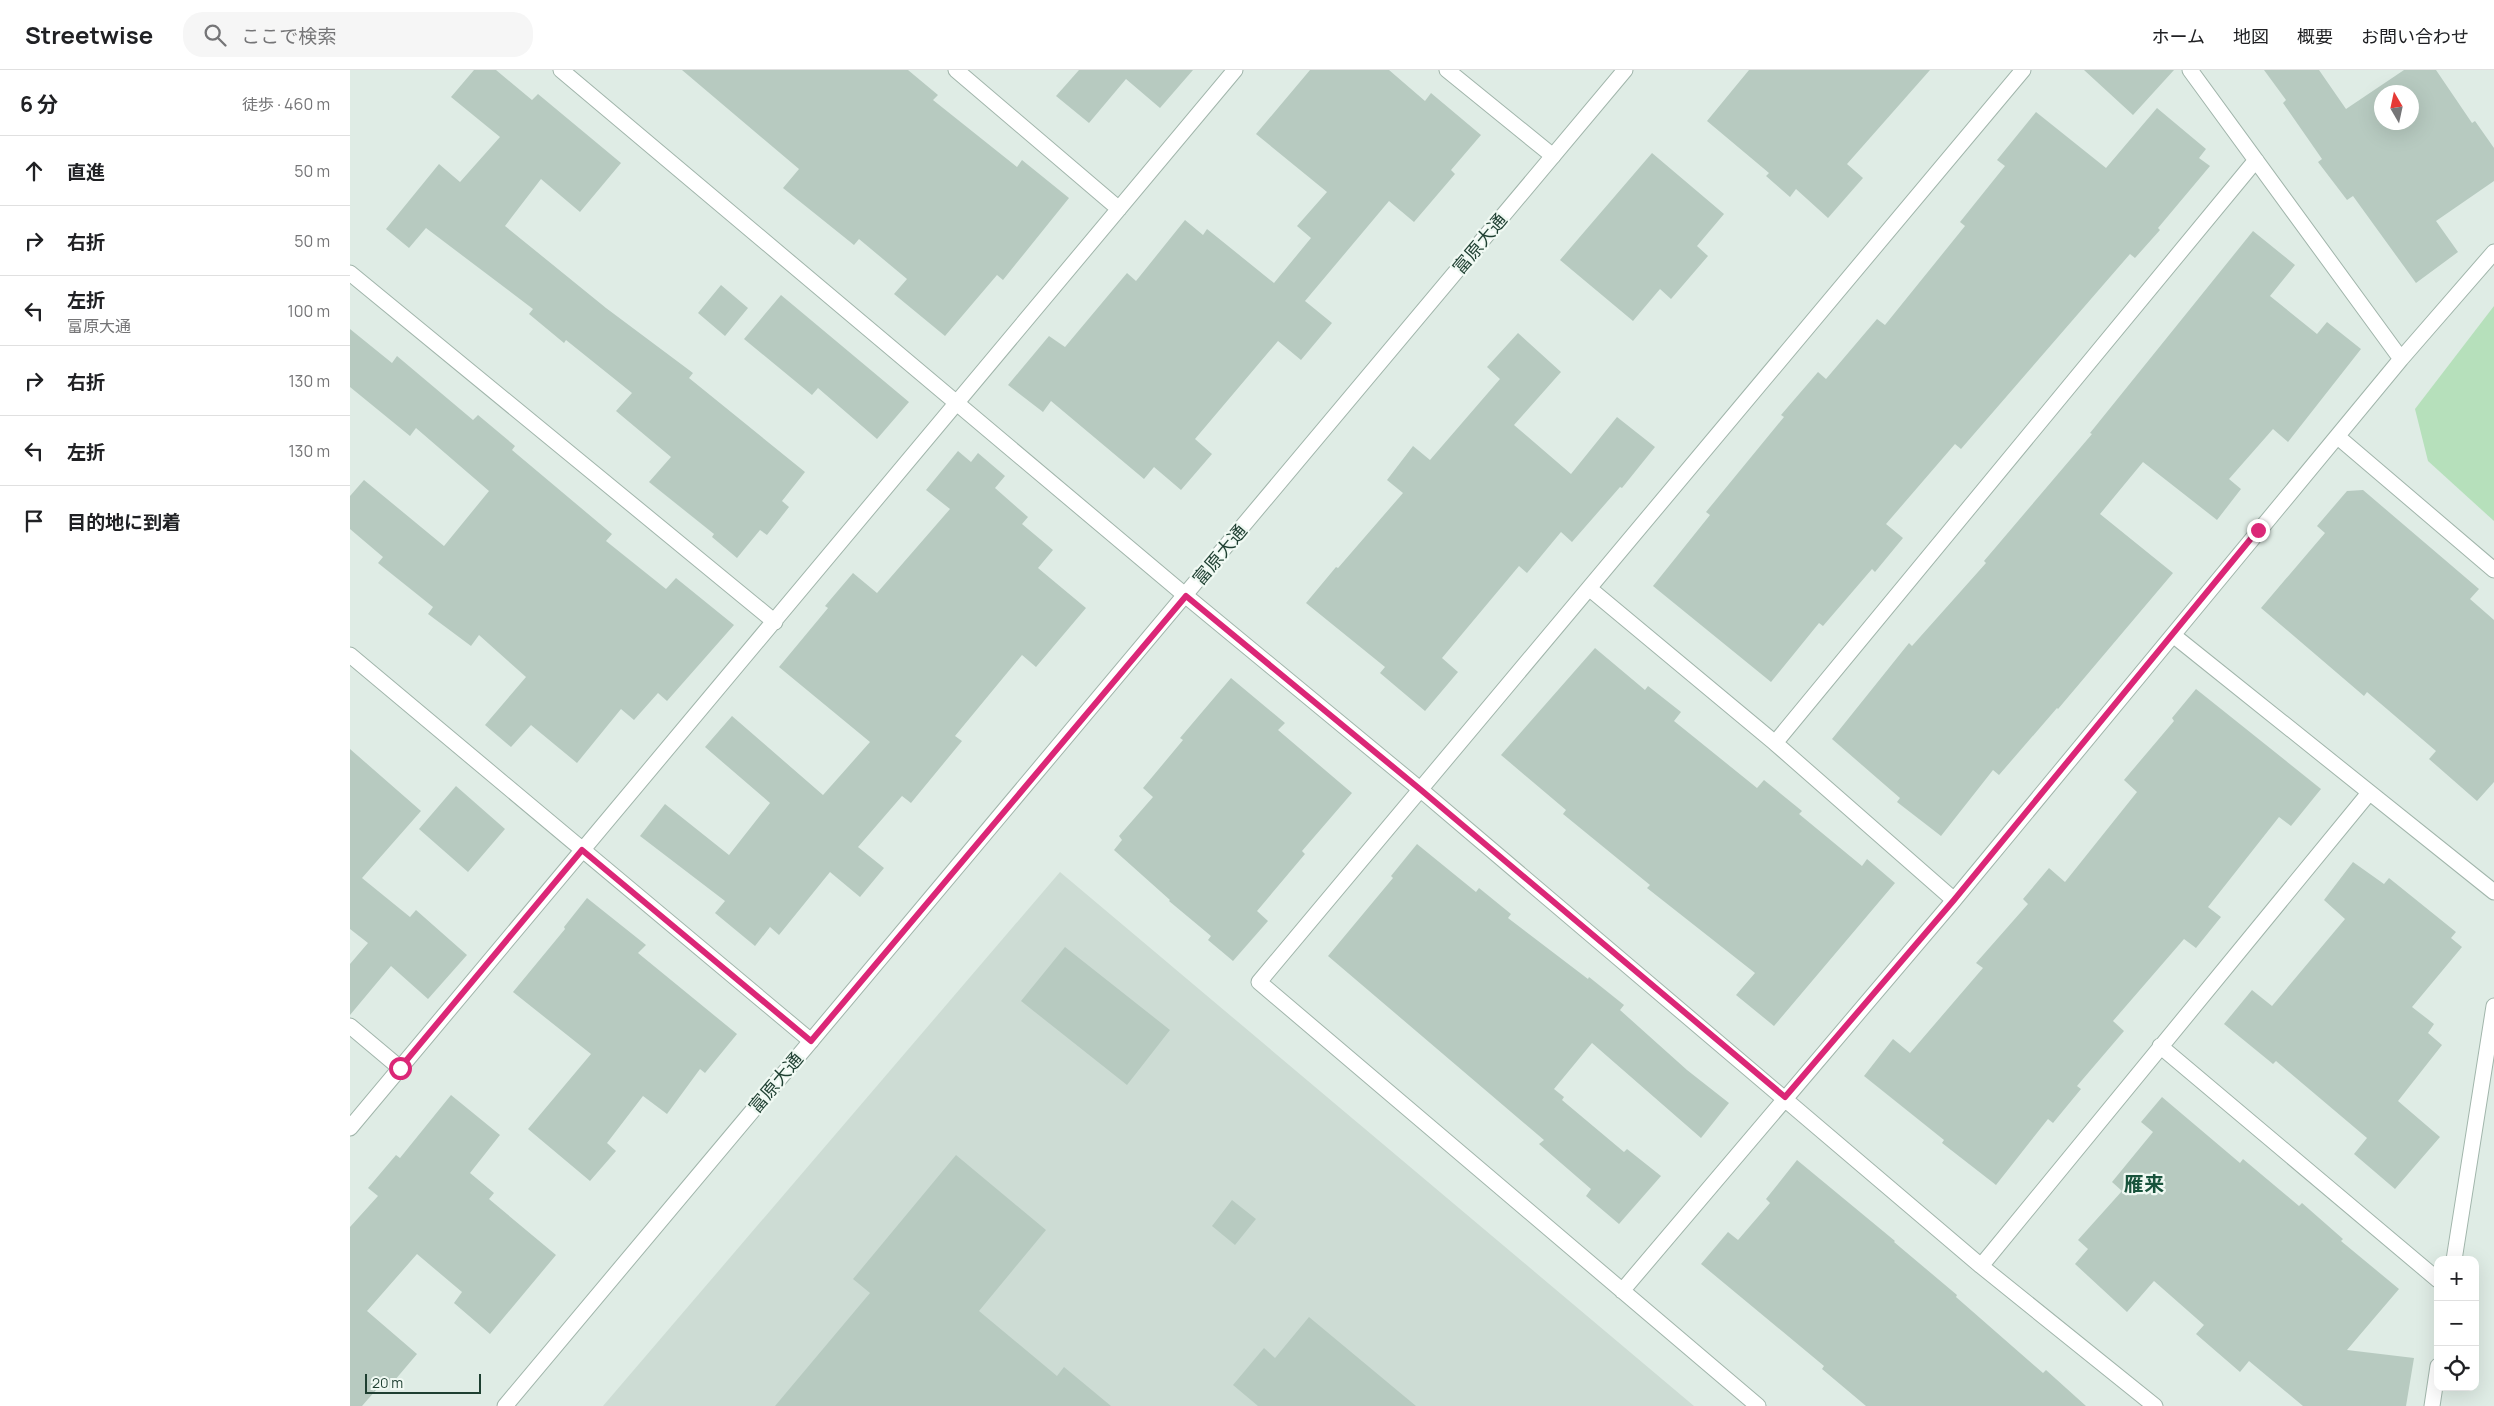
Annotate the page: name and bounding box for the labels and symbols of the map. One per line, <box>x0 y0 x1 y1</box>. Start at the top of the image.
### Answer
north arrow <box>2374 85 2419 130</box>
street label: 富原大通 <box>1447 208 1512 279</box>
street label: 富原大通 <box>1187 519 1252 590</box>
route end <box>2247 519 2270 542</box>
street label: 富原大通 <box>743 1047 808 1118</box>
route start <box>389 1057 412 1080</box>
district label: 雁来 <box>2124 1170 2164 1197</box>
scale bar <box>365 1371 481 1394</box>

